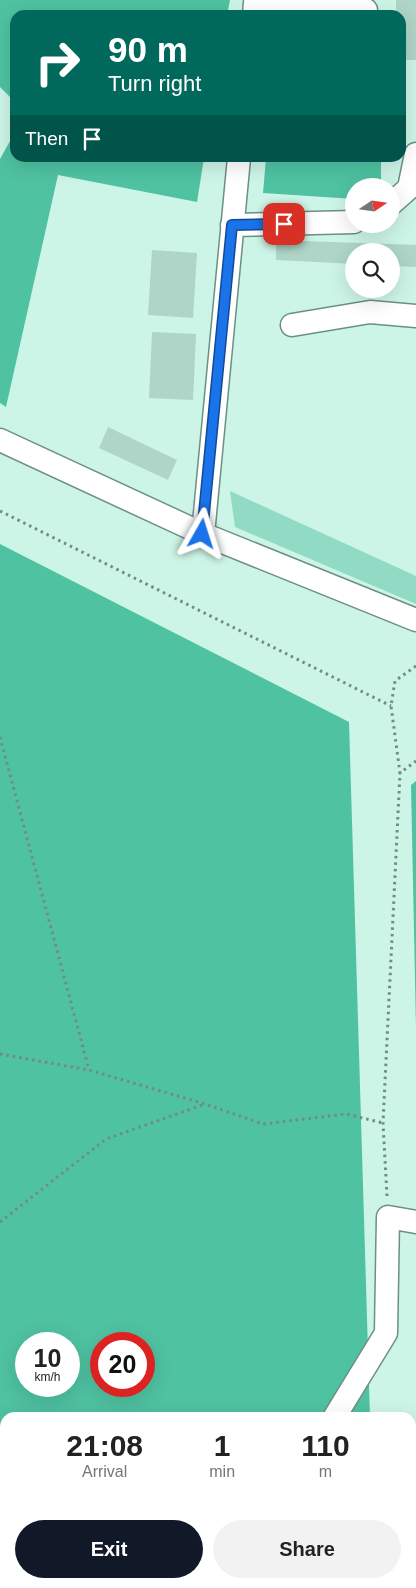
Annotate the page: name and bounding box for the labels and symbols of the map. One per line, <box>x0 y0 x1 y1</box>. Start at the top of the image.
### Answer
north arrow <box>345 178 400 232</box>
pin <box>263 203 305 245</box>
position arrow <box>175 507 227 559</box>
speed limit sign: 20 <box>90 1332 155 1397</box>

